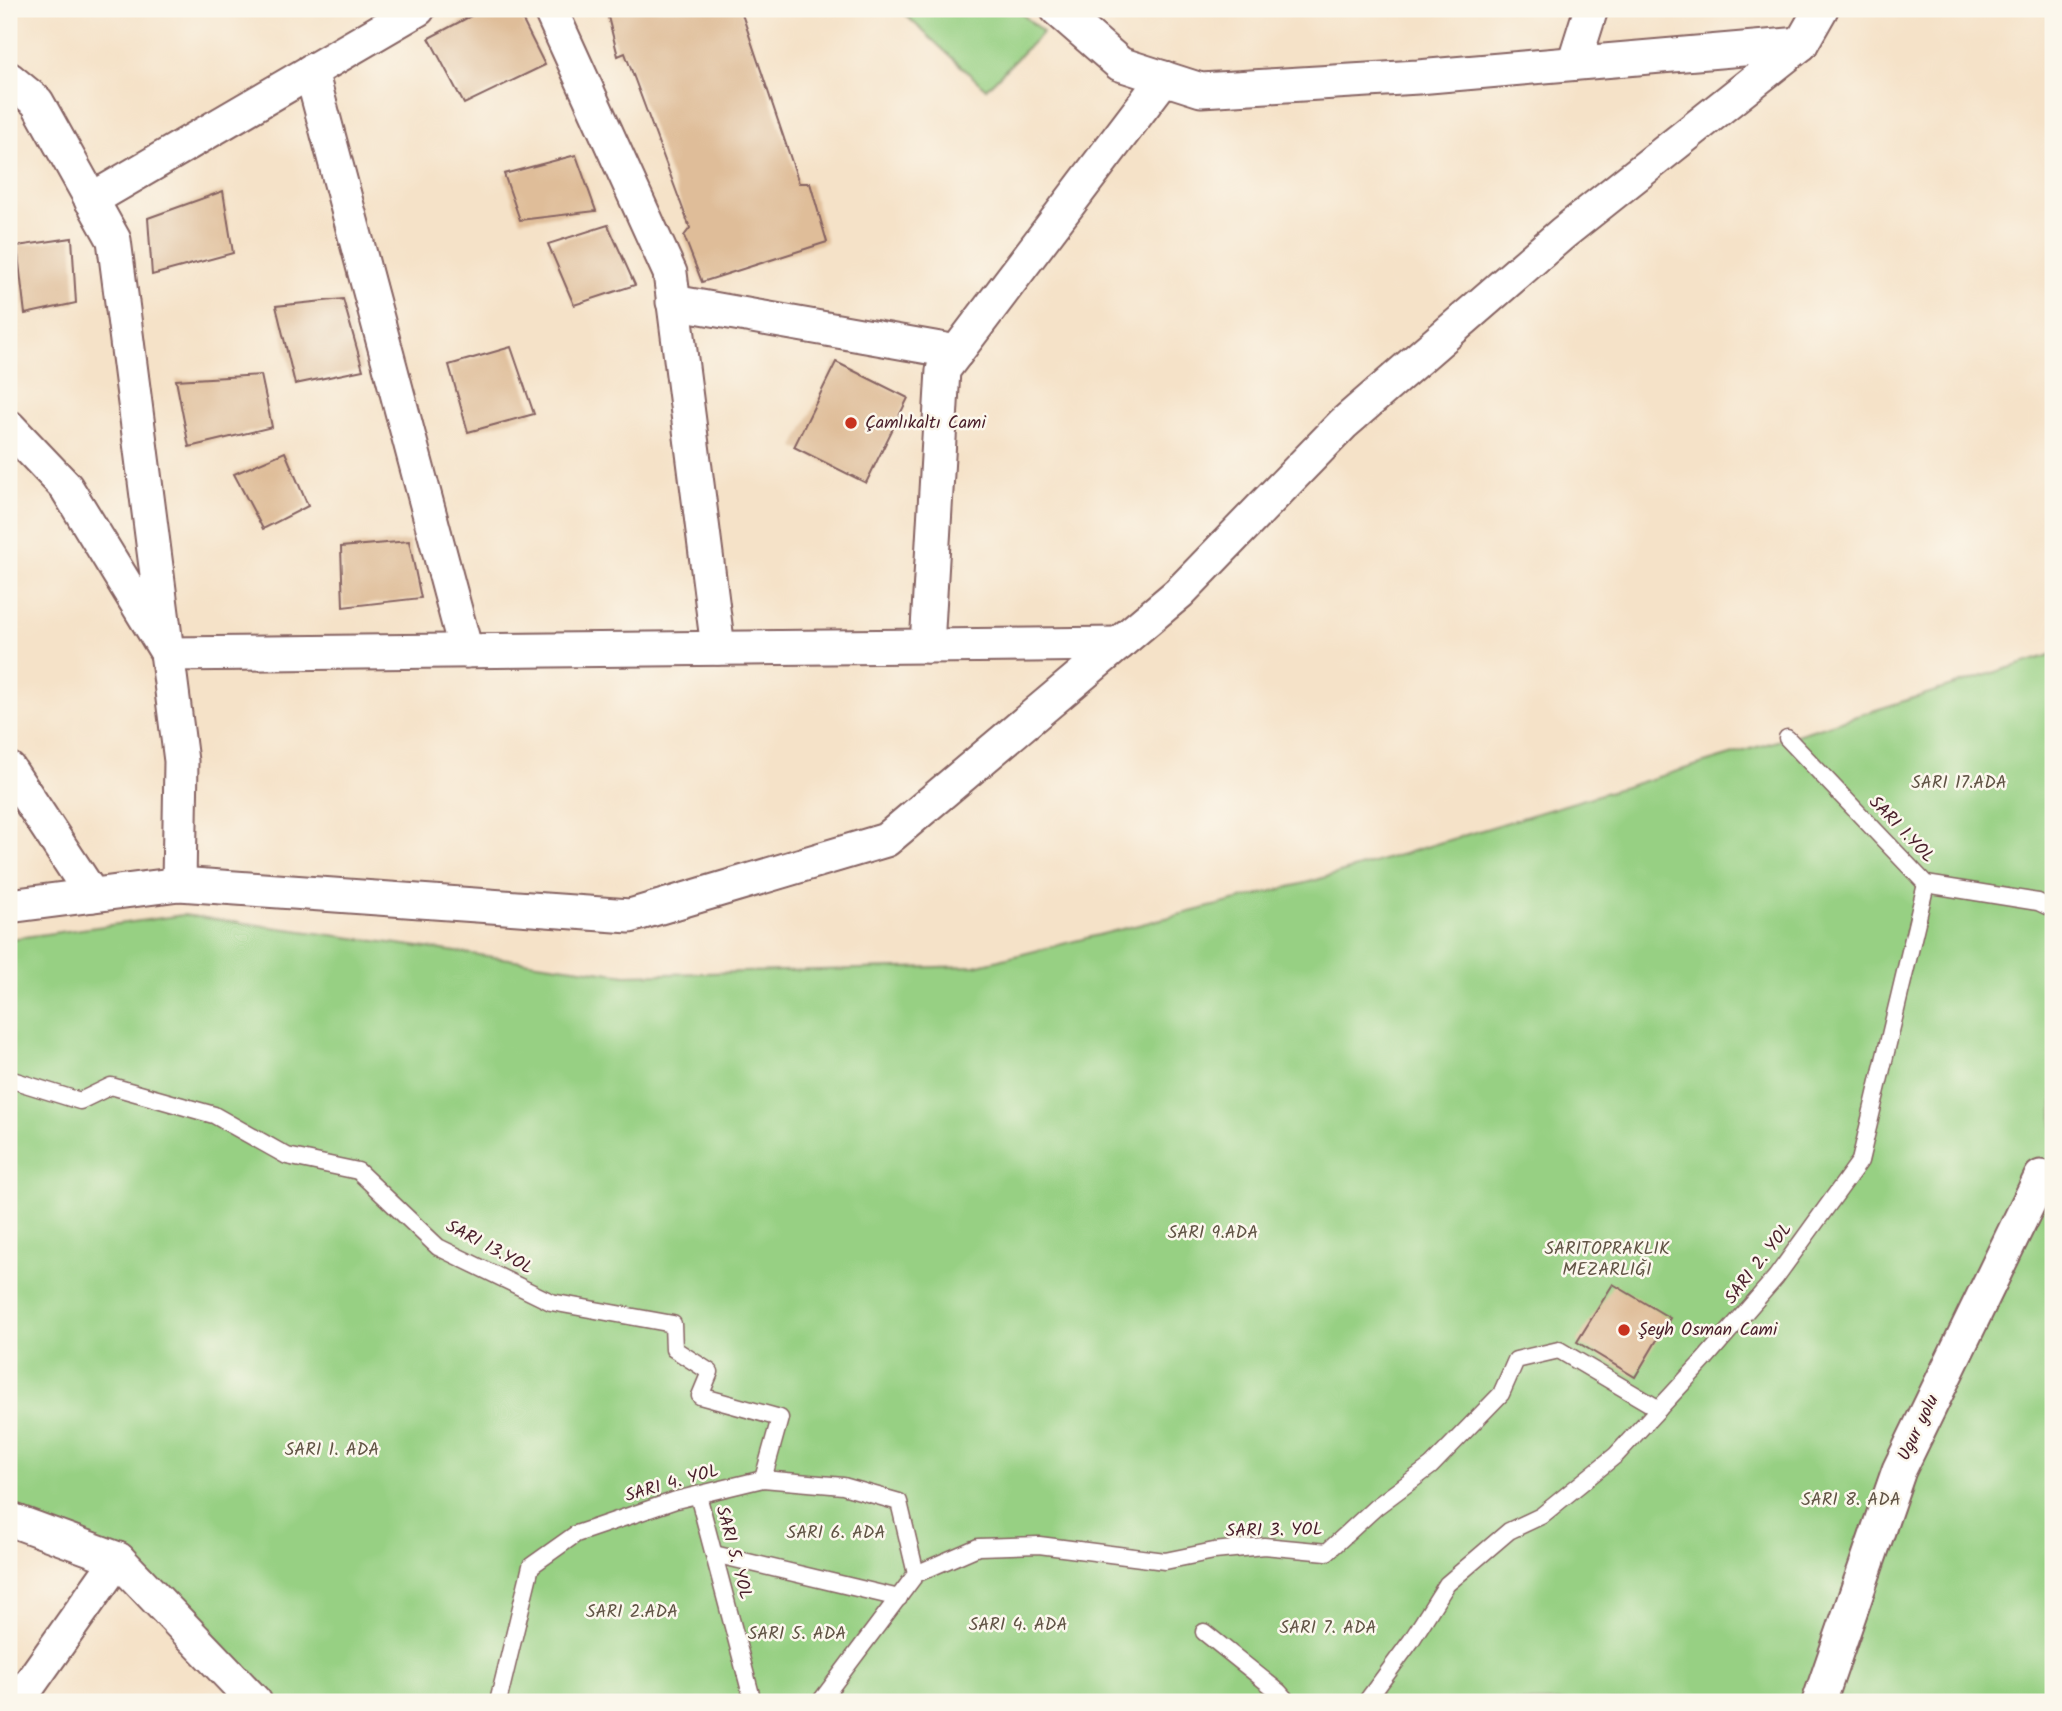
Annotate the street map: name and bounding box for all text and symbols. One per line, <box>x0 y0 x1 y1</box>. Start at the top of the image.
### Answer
place label: Çamlıkaltı Cami <box>865 409 986 438</box>
marker: Çamlıkaltı Cami <box>843 415 859 431</box>
park label: SARI 17.ADA <box>1911 769 2007 798</box>
street label: SARI 1.YOL <box>1861 789 1941 871</box>
street label: SARI 13.YOL <box>440 1213 538 1283</box>
street label: SARI 2. YOL <box>1718 1217 1800 1311</box>
park label: SARI 9.ADA <box>1168 1219 1258 1248</box>
park label: SARITOPRAKLIK MEZARLIĞI <box>1544 1235 1670 1285</box>
place label: Şeyh Osman Cami <box>1638 1316 1778 1345</box>
marker: Şeyh Osman Cami <box>1616 1322 1632 1338</box>
street label: Ugur yolu <box>1890 1390 1948 1466</box>
park label: SARI 1. ADA <box>285 1436 379 1465</box>
street label: SARI 4. YOL <box>622 1457 722 1511</box>
park label: SARI 8. ADA <box>1801 1486 1901 1515</box>
street label: SARI 5. YOL <box>707 1503 759 1603</box>
street label: SARI 3. YOL <box>1225 1516 1323 1546</box>
park label: SARI 6. ADA <box>787 1519 885 1548</box>
park label: SARI 2.ADA <box>586 1598 678 1627</box>
park label: SARI 4. ADA <box>969 1611 1067 1640</box>
park label: SARI 7. ADA <box>1279 1614 1377 1643</box>
park label: SARI 5. ADA <box>748 1620 846 1649</box>

